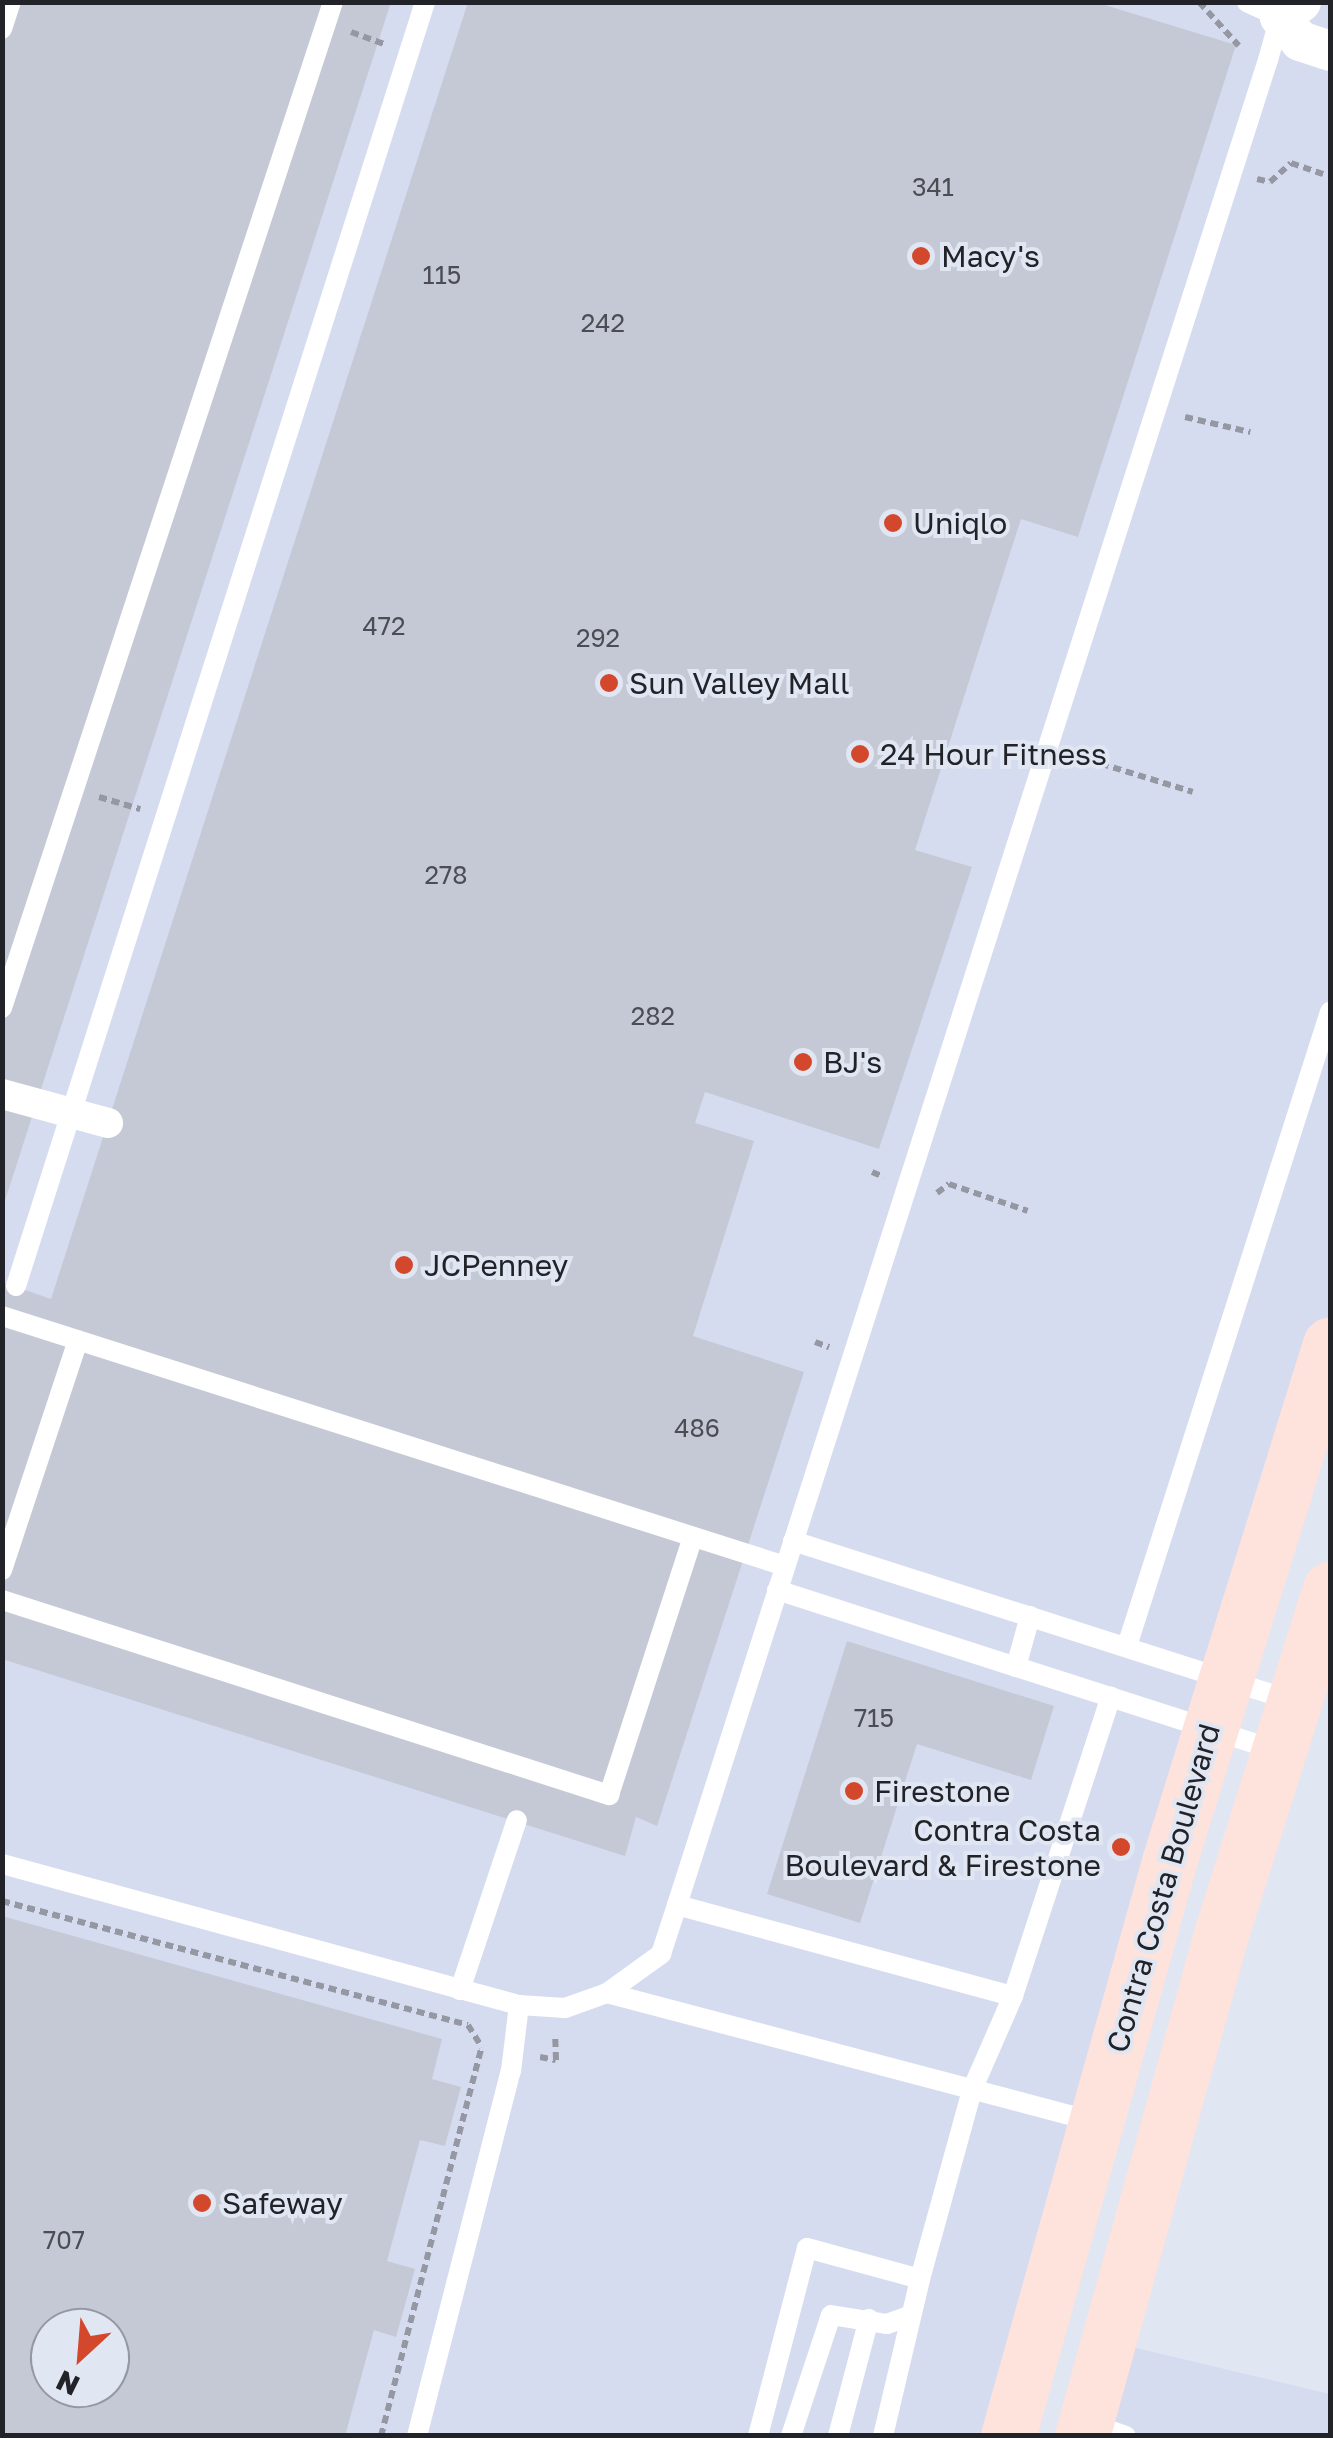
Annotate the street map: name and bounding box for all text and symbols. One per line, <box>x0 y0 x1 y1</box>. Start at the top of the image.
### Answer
house number: 341 <box>912 172 954 202</box>
place label: Macy's <box>941 238 1040 274</box>
marker: Macy's <box>910 245 932 267</box>
house number: 115 <box>423 260 461 290</box>
house number: 242 <box>581 308 625 338</box>
place label: Uniqlo <box>913 505 1007 541</box>
marker: Uniqlo <box>882 512 904 534</box>
house number: 472 <box>363 611 405 641</box>
house number: 292 <box>576 623 620 653</box>
place label: Sun Valley Mall <box>629 665 849 701</box>
marker: Sun Valley Mall <box>598 672 620 694</box>
place label: 24 Hour Fitness <box>880 736 1107 772</box>
marker: 24 Hour Fitness <box>849 743 871 765</box>
house number: 278 <box>425 860 467 890</box>
house number: 282 <box>631 1001 675 1031</box>
place label: BJ's <box>823 1044 882 1080</box>
marker: BJ's <box>792 1051 814 1073</box>
place label: JCPenney <box>424 1247 568 1283</box>
marker: JCPenney <box>393 1254 415 1276</box>
house number: 486 <box>674 1413 720 1443</box>
house number: 715 <box>854 1703 894 1733</box>
street label: Contra Costa Boulevard <box>1099 1720 1227 2056</box>
place label: Firestone <box>874 1773 1010 1809</box>
marker: Firestone <box>843 1780 865 1802</box>
place label: Contra Costa Boulevard & Firestone <box>784 1812 1101 1882</box>
marker: Contra Costa Boulevard & Firestone <box>1110 1836 1132 1858</box>
place label: Safeway <box>222 2185 343 2221</box>
marker: Safeway <box>191 2192 213 2214</box>
house number: 707 <box>43 2225 85 2255</box>
north arrow <box>30 2308 130 2408</box>
text: N <box>51 2364 84 2403</box>

